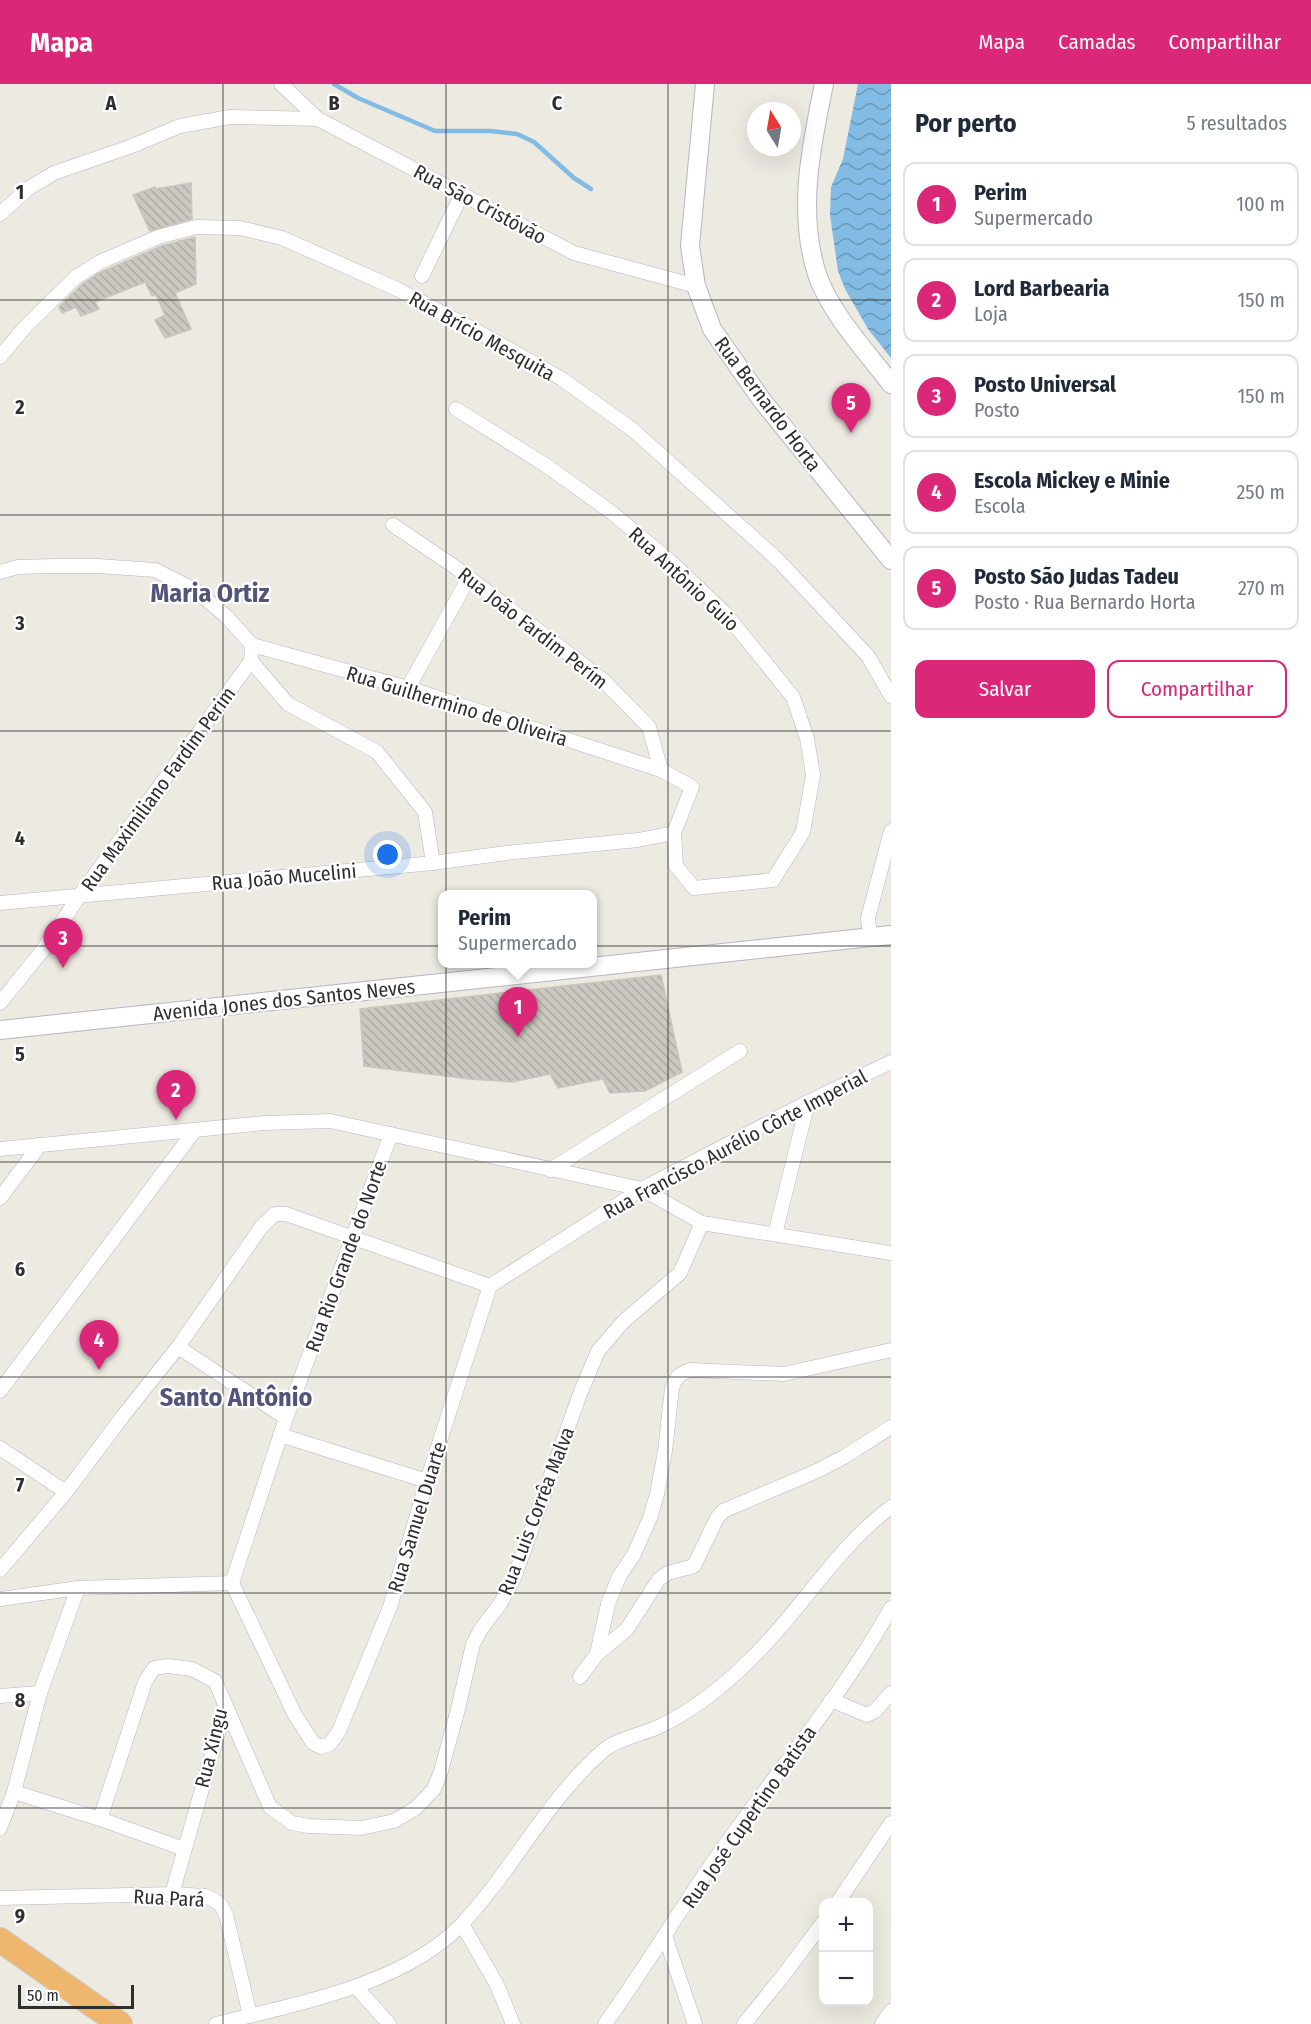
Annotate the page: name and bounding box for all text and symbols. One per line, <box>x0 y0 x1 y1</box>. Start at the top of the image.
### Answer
text: Mapa <box>30 26 93 59</box>
text: Mapa <box>979 29 1025 55</box>
text: Camadas <box>1058 29 1136 55</box>
text: Compartilhar <box>1169 29 1281 55</box>
text: A <box>105 91 118 115</box>
text: B <box>328 91 340 115</box>
text: C <box>552 91 563 115</box>
north arrow <box>747 102 801 156</box>
text: Por perto <box>915 108 1017 139</box>
text: 5 resultados <box>1187 111 1287 135</box>
street label: Rua São Cristóvão <box>410 159 550 249</box>
text: Perim <box>974 179 1027 206</box>
text: 1 <box>16 180 24 204</box>
text: 1 <box>932 192 941 216</box>
text: 100 m <box>1236 192 1285 216</box>
text: Supermercado <box>974 206 1093 230</box>
text: Lord Barbearia <box>974 275 1109 302</box>
street label: Rua Brício Mesquita <box>405 286 559 386</box>
text: 2 <box>932 288 941 312</box>
text: 150 m <box>1238 288 1285 312</box>
text: Loja <box>974 302 1008 326</box>
street label: Rua Bernardo Horta <box>710 332 826 476</box>
text: Posto Universal <box>974 371 1116 398</box>
pin: 5 <box>832 384 870 433</box>
text: 3 <box>932 384 941 408</box>
text: 150 m <box>1238 384 1285 408</box>
text: 2 <box>14 395 25 419</box>
text: Posto <box>974 398 1020 422</box>
text: Escola Mickey e Minie <box>974 467 1170 494</box>
text: 4 <box>931 480 942 504</box>
text: 250 m <box>1237 480 1285 504</box>
text: Escola <box>974 494 1026 518</box>
street label: Rua Antônio Guio <box>624 522 744 636</box>
street label: Rua João Fardim Perím <box>453 562 613 694</box>
text: Posto São Judas Tadeu <box>974 563 1179 590</box>
text: 5 <box>932 576 941 600</box>
text: 270 m <box>1238 576 1285 600</box>
district label: Maria Ortiz <box>151 578 270 609</box>
text: Posto · Rua Bernardo Horta <box>974 590 1196 614</box>
text: 3 <box>14 611 25 635</box>
button: Salvar <box>915 660 1095 718</box>
button: Compartilhar <box>1107 660 1287 718</box>
street label: Rua Guilhermino de Oliveira <box>344 661 570 751</box>
street label: Rua Maximiliano Fardim Perim <box>76 682 240 896</box>
text: 4 <box>15 826 25 850</box>
your location <box>373 840 402 869</box>
street label: Rua João Mucelini <box>211 859 357 895</box>
popup <box>438 890 597 968</box>
text: Perim <box>458 904 511 931</box>
pin: 3 <box>44 918 82 968</box>
text: Supermercado <box>458 931 577 955</box>
street label: Avenida Jones dos Santos Neves <box>152 974 416 1026</box>
pin: 1 <box>498 988 538 1037</box>
text: 5 <box>15 1042 25 1066</box>
street label: Rua Francisco Aurélio Côrte Imperial <box>599 1064 871 1224</box>
pin: 2 <box>156 1070 195 1120</box>
street label: Rua Rio Grande do Norte <box>300 1157 392 1355</box>
text: 6 <box>15 1257 25 1281</box>
pin: 4 <box>80 1320 118 1370</box>
district label: Santo Antônio <box>160 1382 312 1413</box>
street label: Rua Luis Corrêa Malva <box>493 1423 579 1599</box>
street label: Rua Samuel Duarte <box>383 1439 451 1595</box>
text: 7 <box>16 1473 25 1497</box>
text: 8 <box>15 1688 26 1712</box>
street label: Rua Xingu <box>190 1706 232 1790</box>
street label: Rua José Cupertino Batista <box>677 1721 821 1913</box>
street label: Rua Pará <box>133 1884 205 1912</box>
map controls <box>819 1898 873 2006</box>
button: + <box>819 1898 873 1952</box>
text: 9 <box>15 1904 25 1928</box>
button: − <box>819 1952 873 2006</box>
scale bar <box>18 1982 134 2010</box>
text: 50 m <box>27 1986 59 2005</box>

